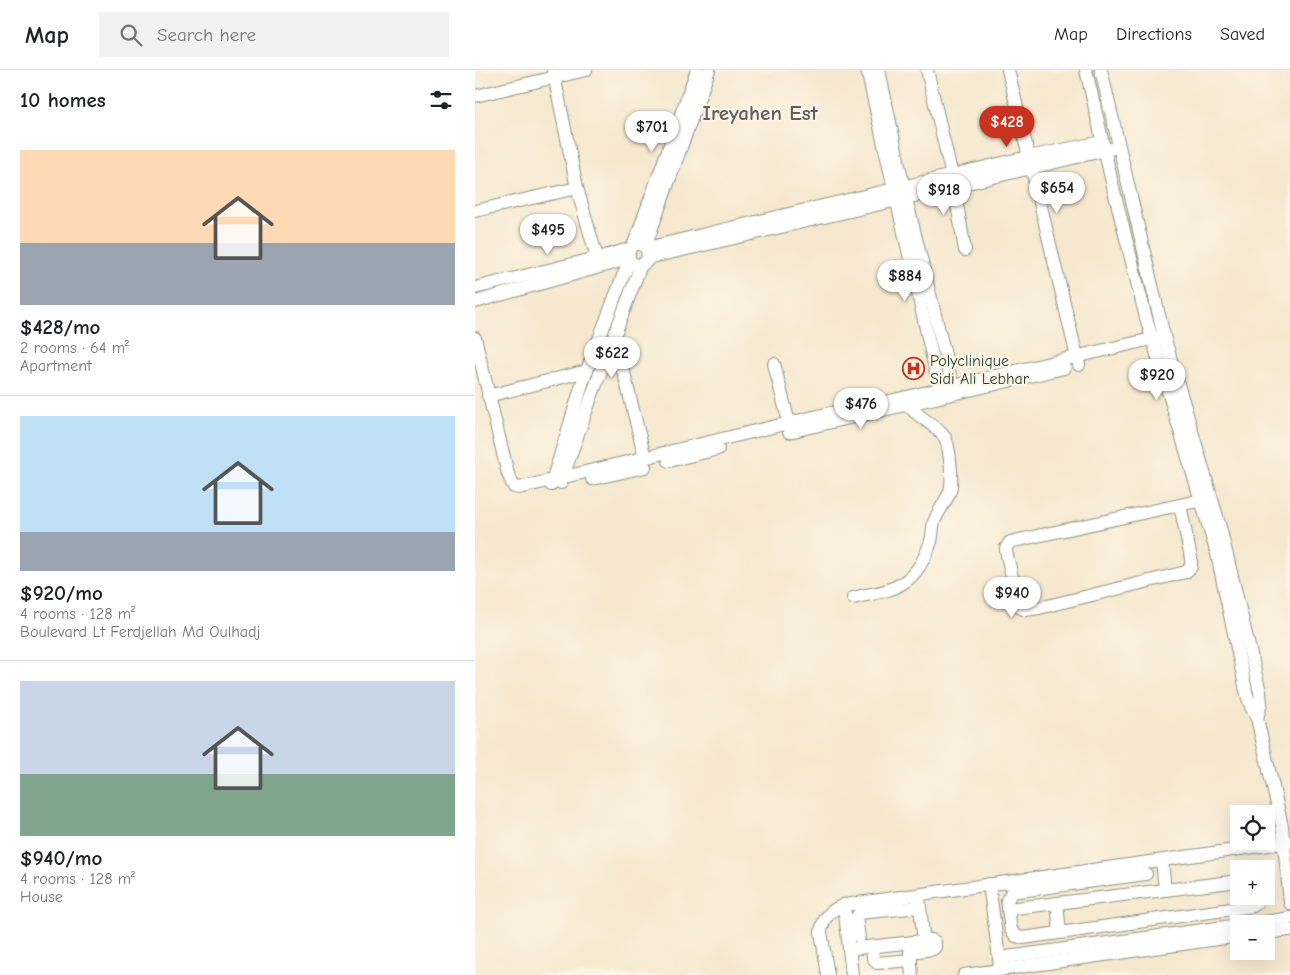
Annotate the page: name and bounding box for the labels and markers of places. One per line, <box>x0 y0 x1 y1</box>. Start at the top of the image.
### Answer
pin: $428 <box>977 106 1037 148</box>
pin: $701 <box>622 111 682 153</box>
pin: $654 <box>1027 172 1087 214</box>
pin: $918 <box>914 174 974 216</box>
pin: $495 <box>518 214 578 256</box>
pin: $884 <box>875 260 935 302</box>
pin: $622 <box>582 336 642 379</box>
place label: Polyclinique Sidi Ali Lebhar <box>930 352 1030 388</box>
hospital icon: Polyclinique Sidi Ali Lebhar <box>902 357 926 381</box>
pin: $920 <box>1127 358 1187 401</box>
pin: $476 <box>831 388 891 430</box>
pin: $940 <box>982 576 1042 619</box>

